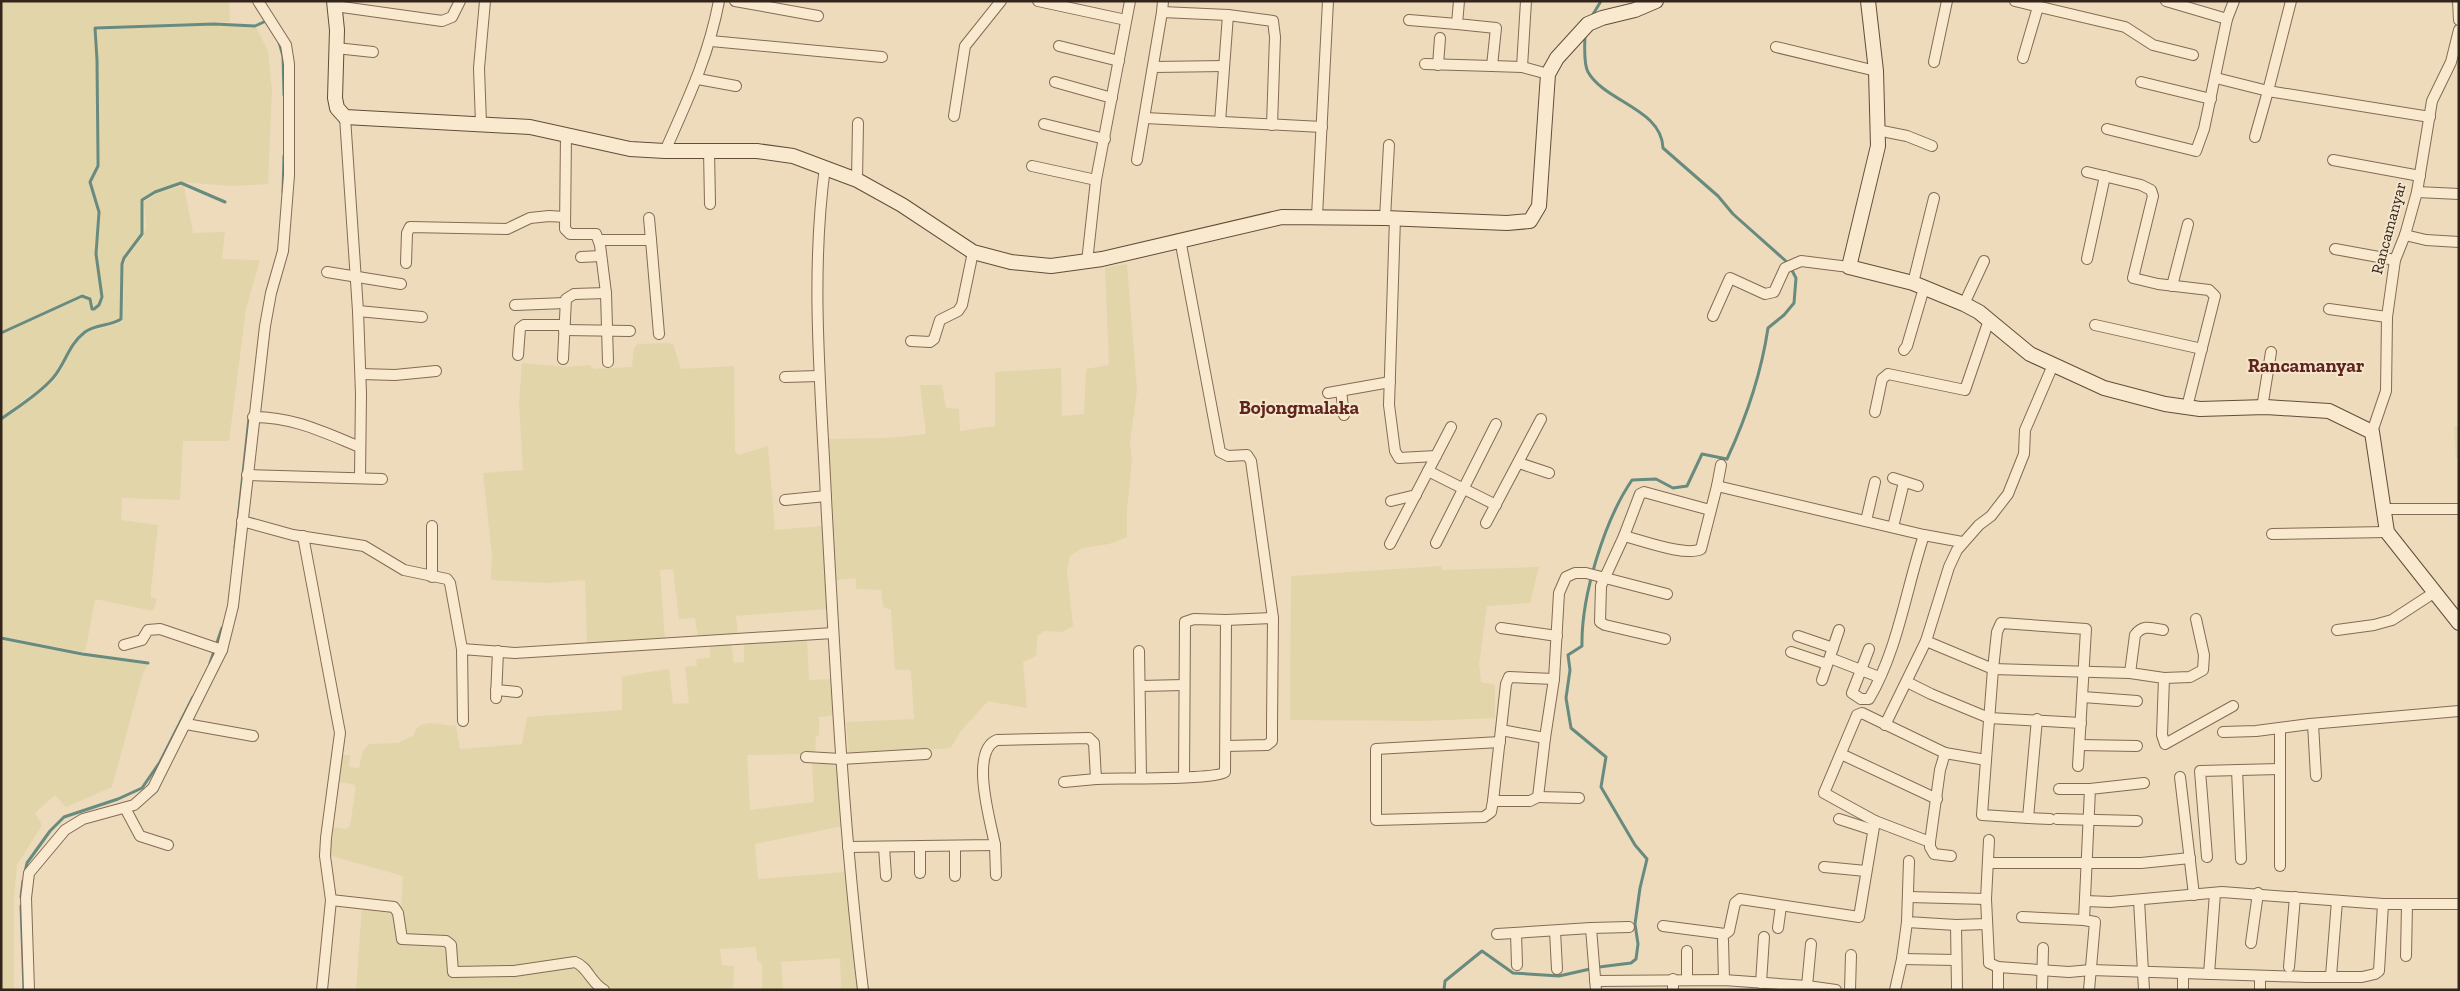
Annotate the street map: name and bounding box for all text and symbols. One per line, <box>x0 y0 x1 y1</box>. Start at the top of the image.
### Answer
street label: Rancamanyar <box>2367 180 2410 276</box>
district label: Rancamanyar <box>2248 354 2365 377</box>
district label: Bojongmalaka <box>1239 396 1359 419</box>

